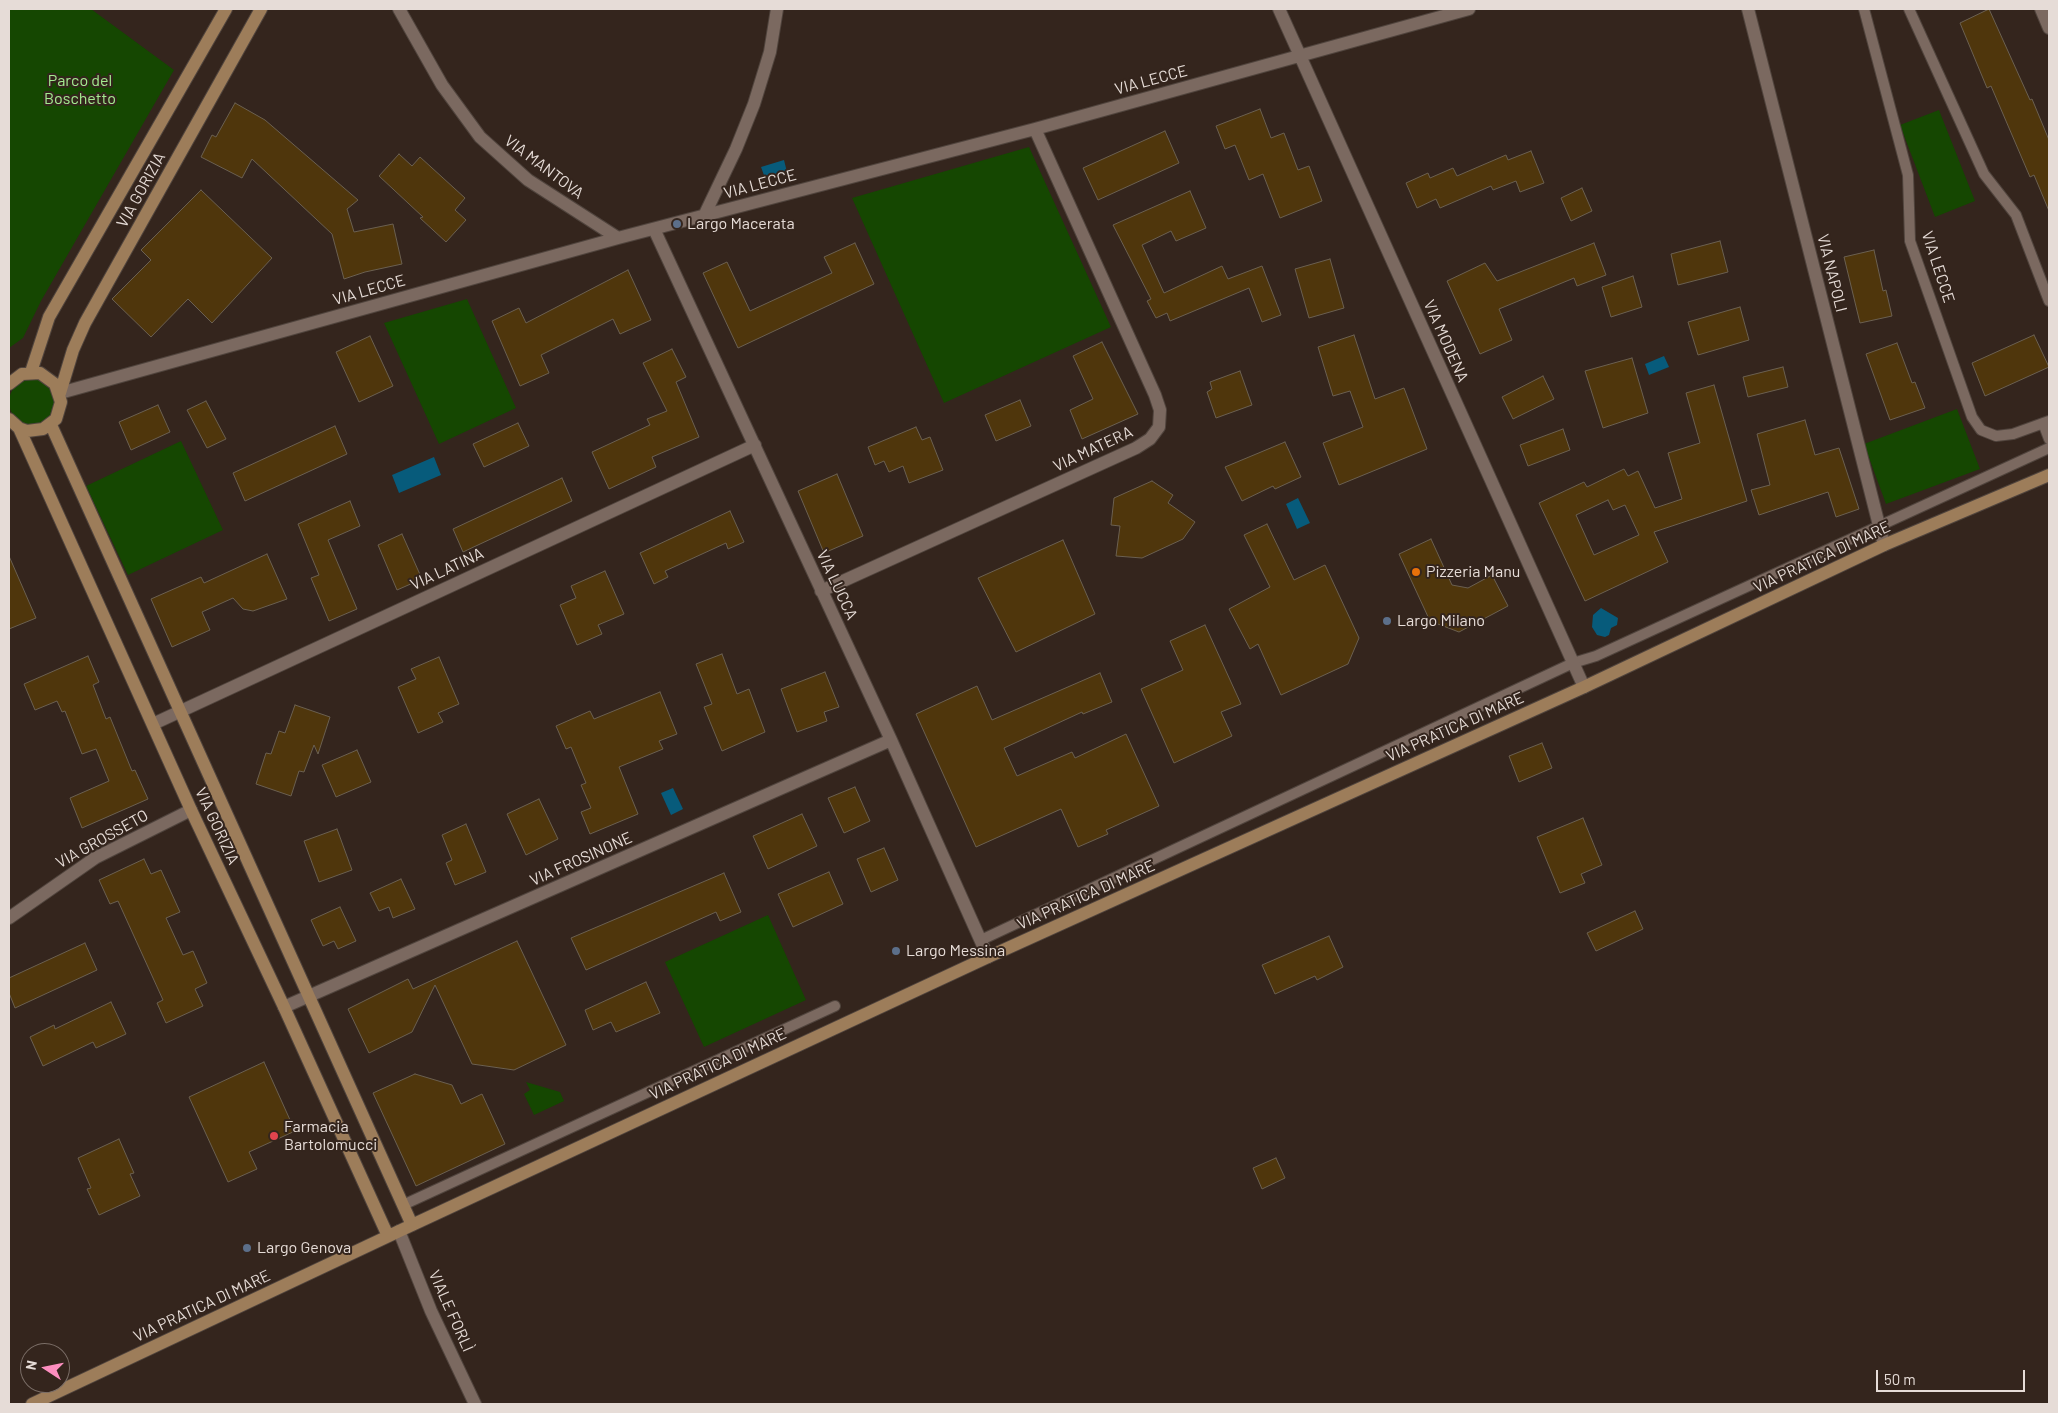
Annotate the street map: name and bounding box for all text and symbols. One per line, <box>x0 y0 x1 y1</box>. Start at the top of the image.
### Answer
street label: VIA LECCE <box>1113 61 1189 99</box>
park label: Parco del Boschetto <box>44 71 116 109</box>
street label: VIA MANTOVA <box>501 131 587 203</box>
street label: VIA GORIZIA <box>113 149 169 231</box>
street label: VIA LECCE <box>722 165 798 203</box>
place label: Largo Macerata <box>687 214 795 234</box>
marker: Largo Macerata <box>671 218 683 230</box>
street label: VIA LECCE <box>1917 229 1959 305</box>
street label: VIA NAPOLI <box>1813 232 1851 314</box>
street label: VIA LECCE <box>331 271 407 309</box>
street label: VIA MODENA <box>1419 297 1473 385</box>
street label: VIA MATERA <box>1050 422 1136 476</box>
street label: VIA PRATICA DI MARE <box>1751 517 1893 597</box>
street label: VIA LATINA <box>407 544 487 594</box>
street label: VIA LUCCA <box>812 547 862 623</box>
place label: Pizzeria Manu <box>1426 562 1520 582</box>
marker: Pizzeria Manu <box>1410 566 1422 578</box>
place label: Largo Milano <box>1397 611 1485 631</box>
marker: Largo Milano <box>1381 615 1393 627</box>
street label: VIA PRATICA DI MARE <box>1383 688 1527 766</box>
street label: VIA GORIZIA <box>191 784 243 868</box>
street label: VIA GROSSETO <box>52 806 152 872</box>
street label: VIA FROSINONE <box>527 828 635 890</box>
street label: VIA PRATICA DI MARE <box>1014 856 1158 934</box>
place label: Largo Messina <box>906 941 1005 961</box>
marker: Largo Messina <box>890 945 902 957</box>
street label: VIA PRATICA DI MARE <box>647 1024 789 1104</box>
place label: Farmacia Bartolomucci <box>284 1117 377 1155</box>
marker: Farmacia Bartolomucci <box>268 1130 280 1142</box>
place label: Largo Genova <box>257 1238 351 1258</box>
marker: Largo Genova <box>241 1242 253 1254</box>
street label: VIA PRATICA DI MARE <box>131 1266 273 1346</box>
street label: VIALE FORLÌ <box>424 1267 478 1355</box>
north arrow <box>20 1343 70 1393</box>
text: N <box>22 1359 40 1371</box>
scale bar <box>1878 1360 2027 1392</box>
text: 50 m <box>1884 1370 1916 1388</box>

